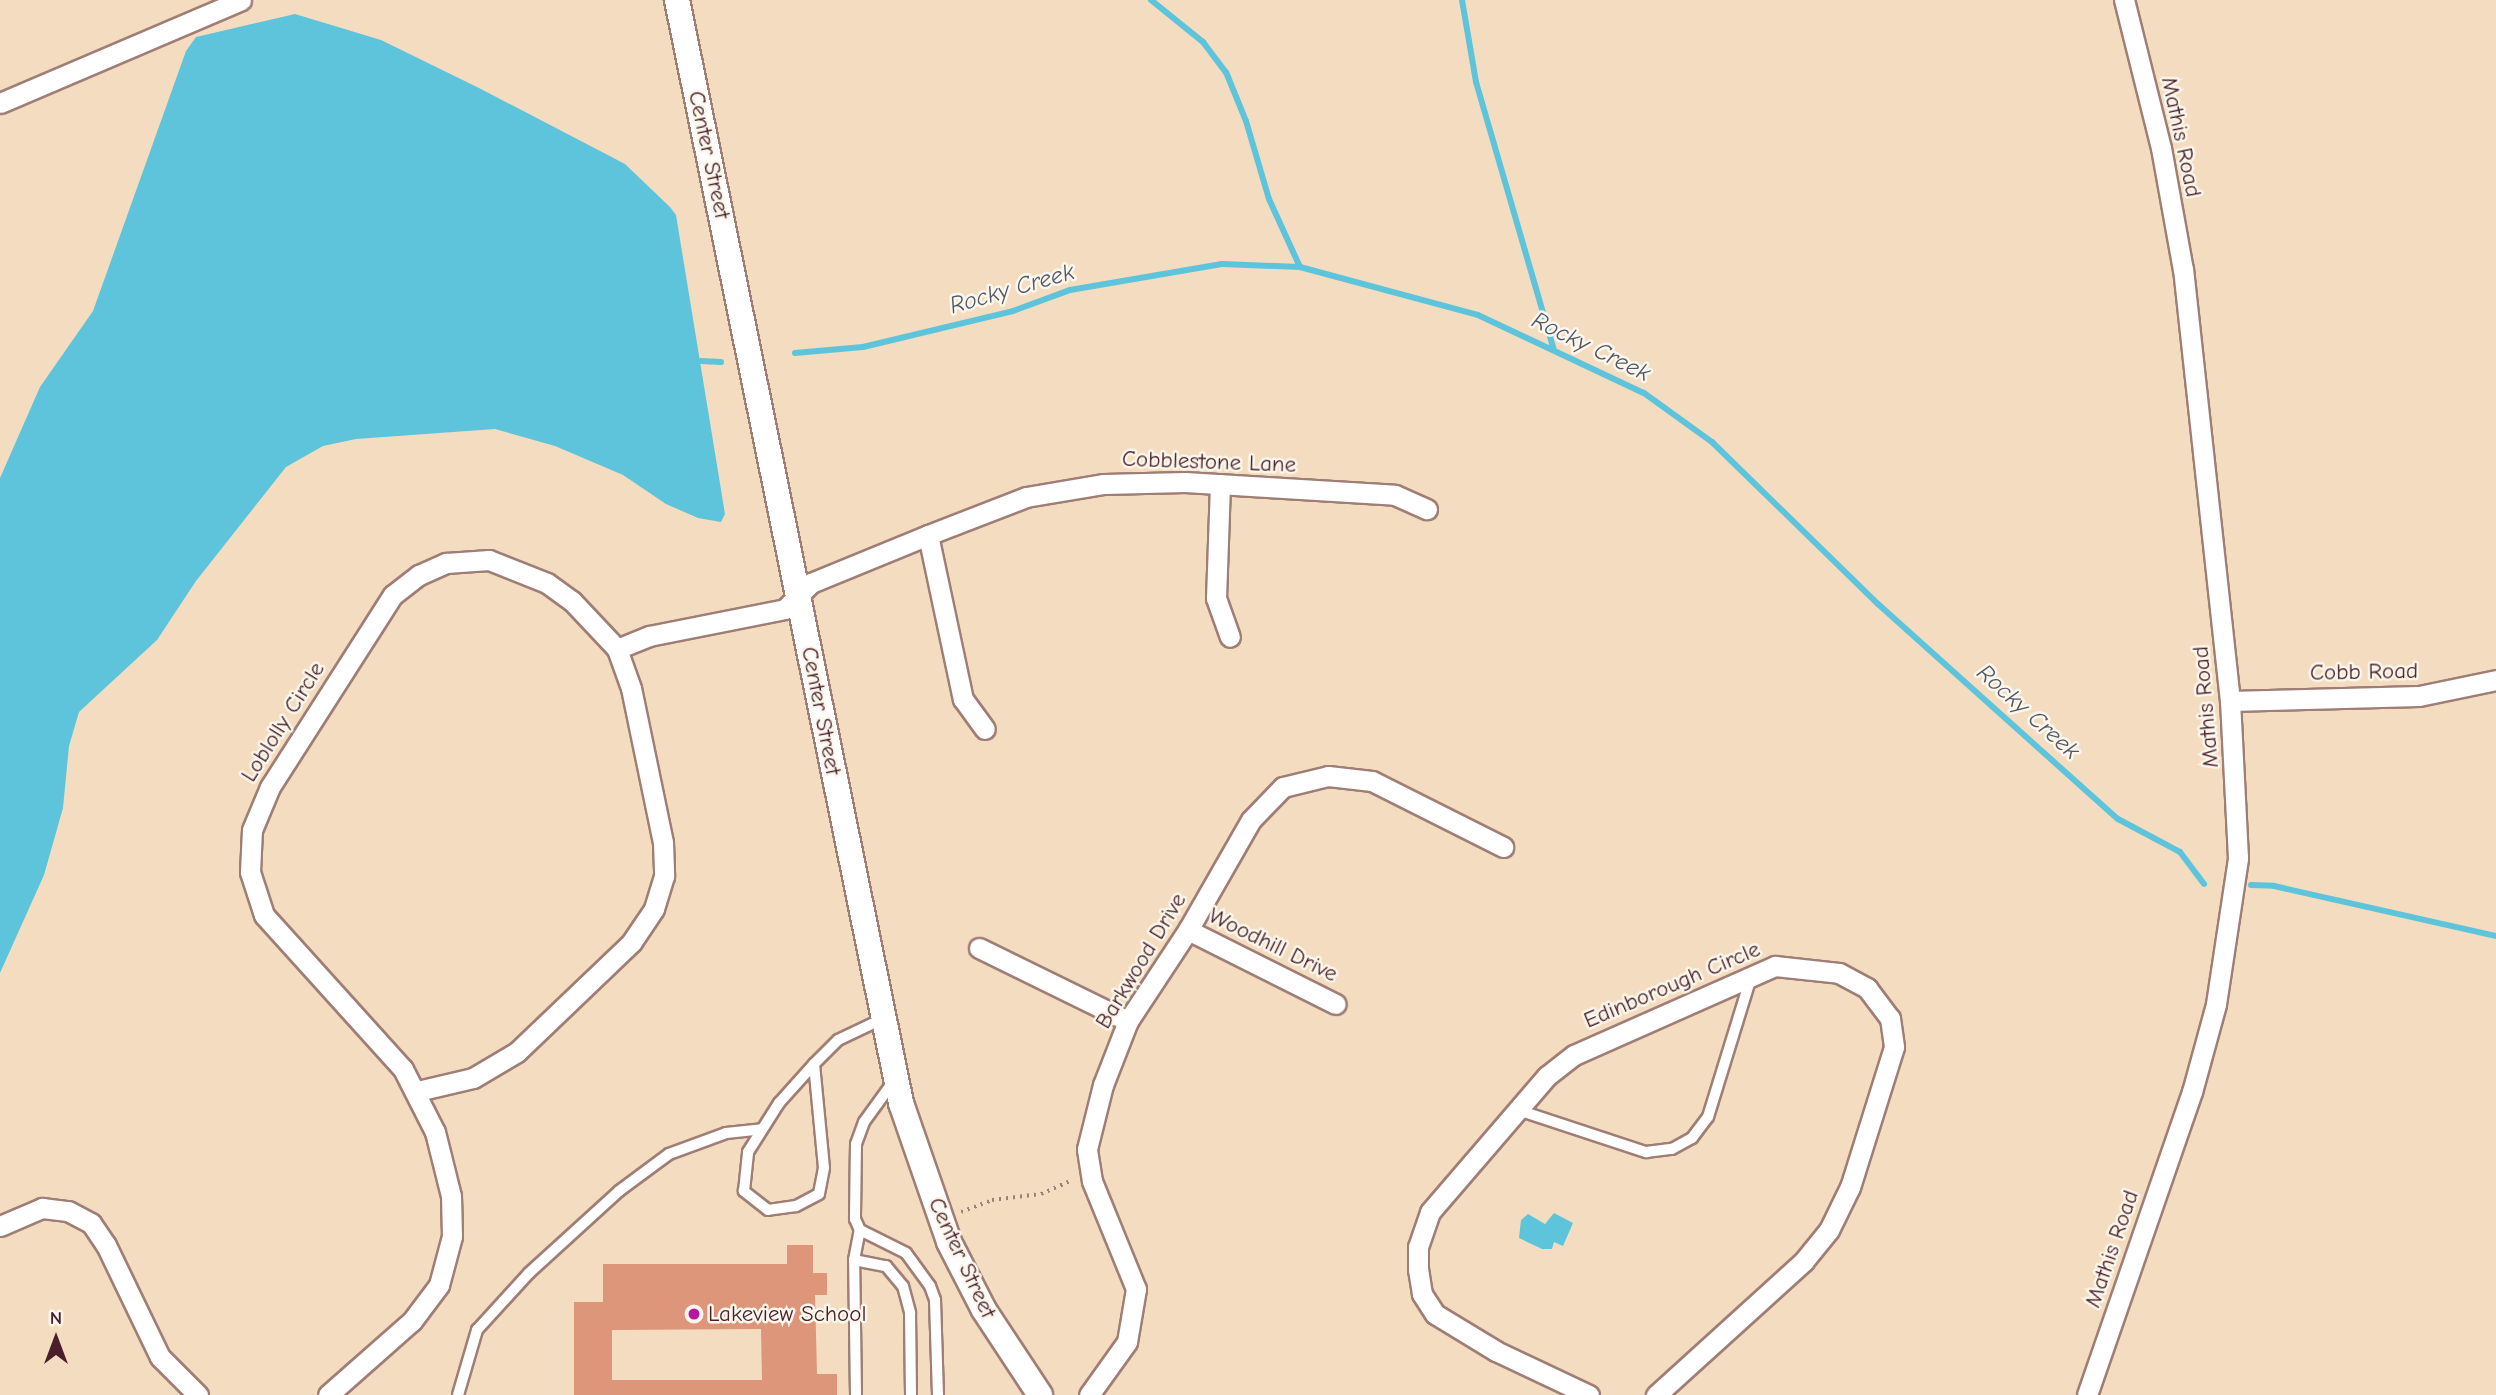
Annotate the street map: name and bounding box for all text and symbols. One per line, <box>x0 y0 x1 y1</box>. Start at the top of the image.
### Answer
street label: Mathis Road <box>2155 74 2207 200</box>
street label: Center Street <box>682 88 736 222</box>
water label: Rocky Creek <box>946 257 1078 321</box>
water label: Rocky Creek <box>1527 306 1655 388</box>
street label: Cobblestone Lane <box>1121 445 1297 479</box>
street label: Center Street <box>795 644 847 778</box>
street label: Mathis Road <box>2187 645 2225 769</box>
street label: Loblolly Circle <box>235 657 331 787</box>
street label: Cobb Road <box>2310 657 2418 687</box>
water label: Rocky Creek <box>1971 658 2085 766</box>
street label: Barkwood Drive <box>1090 888 1192 1034</box>
street label: Woodhill Drive <box>1204 902 1342 988</box>
street label: Edinborough Circle <box>1580 935 1764 1035</box>
street label: Mathis Road <box>2079 1187 2145 1311</box>
street label: Center Street <box>922 1193 1002 1323</box>
place label: Lakeview School <box>708 1300 866 1328</box>
north arrow <box>21 1304 91 1374</box>
marker: Lakeview School <box>686 1306 702 1322</box>
text: N <box>50 1307 62 1329</box>

